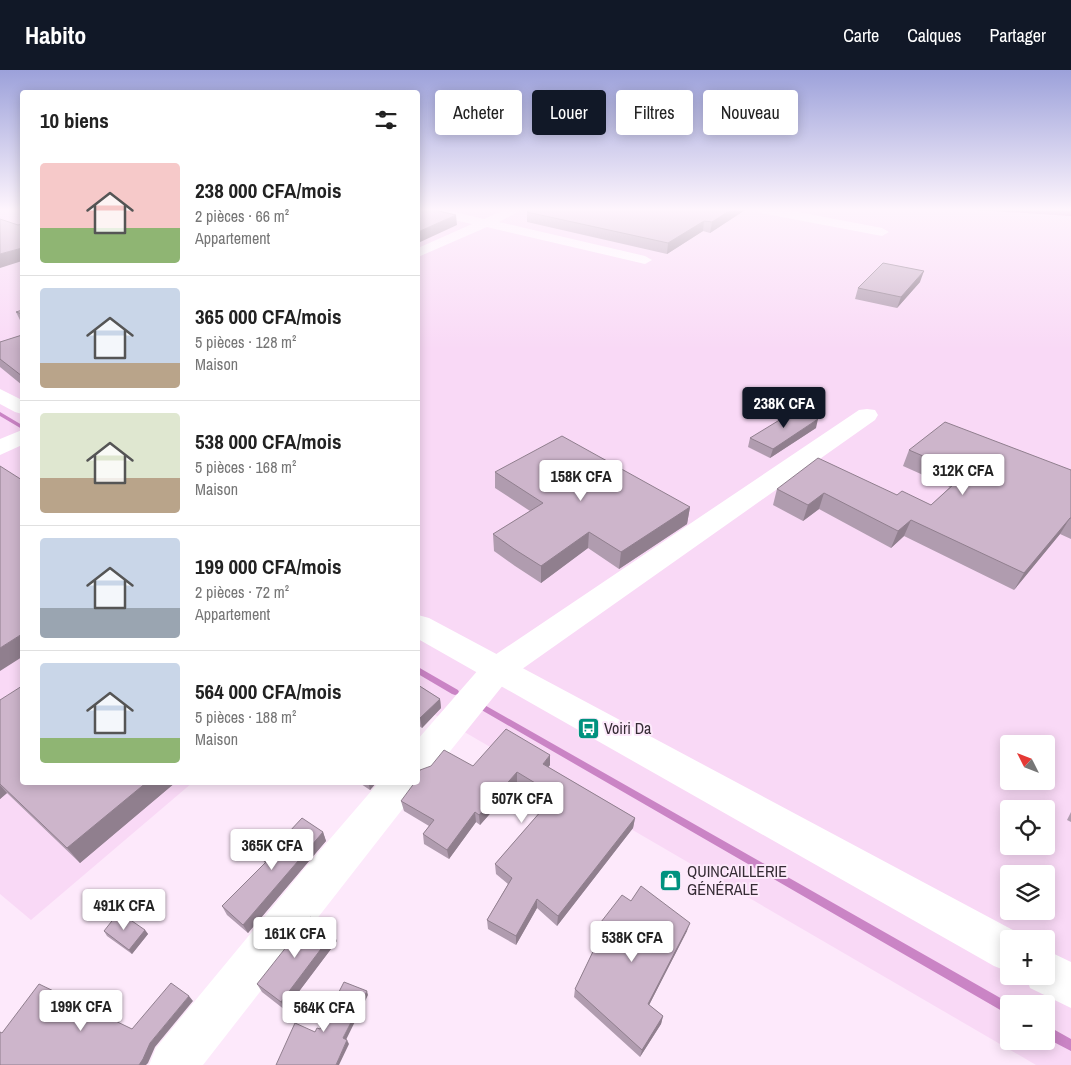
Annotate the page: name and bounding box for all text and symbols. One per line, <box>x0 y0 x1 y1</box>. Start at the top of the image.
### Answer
text: Habito <box>25 19 86 51</box>
text: Carte <box>843 23 879 48</box>
text: Calques <box>907 23 961 48</box>
text: Partager <box>989 23 1046 48</box>
chip: Acheter <box>435 90 522 135</box>
chip: Louer <box>532 90 606 135</box>
chip: Filtres <box>616 90 693 135</box>
chip: Nouveau <box>703 90 798 135</box>
text: 10 biens <box>40 106 109 135</box>
icon: filters <box>372 106 400 134</box>
text: 238 000 CFA/mois <box>195 176 341 205</box>
icon: home <box>80 183 140 243</box>
text: 2 pièces · 66 m² <box>195 205 289 227</box>
text: Appartement <box>195 227 270 249</box>
text: 365 000 CFA/mois <box>195 302 341 331</box>
icon: home <box>80 308 140 368</box>
text: 5 pièces · 128 m² <box>195 331 296 353</box>
text: Maison <box>195 353 238 375</box>
pin: 238K CFA <box>732 386 836 429</box>
text: 238K CFA <box>753 392 815 414</box>
text: 538 000 CFA/mois <box>195 427 341 456</box>
icon: home <box>80 433 140 493</box>
pin: 312K CFA <box>911 454 1015 496</box>
text: 5 pièces · 168 m² <box>195 456 296 478</box>
text: 312K CFA <box>932 459 994 481</box>
pin: 158K CFA <box>529 460 633 502</box>
text: 158K CFA <box>550 465 612 487</box>
text: Maison <box>195 478 238 500</box>
text: 199 000 CFA/mois <box>195 552 341 581</box>
icon: home <box>80 558 140 618</box>
text: 2 pièces · 72 m² <box>195 581 289 603</box>
text: Appartement <box>195 603 270 625</box>
text: 564 000 CFA/mois <box>195 677 341 706</box>
icon: home <box>80 683 140 743</box>
text: 5 pièces · 188 m² <box>195 706 296 728</box>
bus stop icon: Voiri Da <box>576 716 600 740</box>
place label: Voiri Da <box>604 717 652 739</box>
text: Maison <box>195 728 238 750</box>
north arrow <box>1000 735 1055 790</box>
map controls <box>1000 735 1055 1050</box>
pin: 507K CFA <box>470 782 574 824</box>
text: 507K CFA <box>491 787 553 809</box>
button: locate <box>1000 800 1055 855</box>
pin: 365K CFA <box>220 828 324 871</box>
text: 365K CFA <box>241 834 303 856</box>
place label: QUINCAILLERIE GÉNÉRALE <box>687 860 787 900</box>
button: layers <box>1000 865 1055 920</box>
shop icon: QUINCAILLERIE GÉNÉRALE <box>659 868 683 892</box>
pin: 491K CFA <box>72 888 176 931</box>
text: 491K CFA <box>93 894 155 916</box>
pin: 161K CFA <box>243 916 347 959</box>
pin: 538K CFA <box>580 920 684 963</box>
text: 161K CFA <box>264 922 326 944</box>
text: 538K CFA <box>601 926 663 948</box>
button: + <box>1000 930 1055 985</box>
pin: 199K CFA <box>29 990 133 1032</box>
pin: 564K CFA <box>272 990 376 1033</box>
text: 199K CFA <box>50 995 112 1017</box>
button: − <box>1000 995 1055 1050</box>
text: 564K CFA <box>293 996 355 1018</box>

